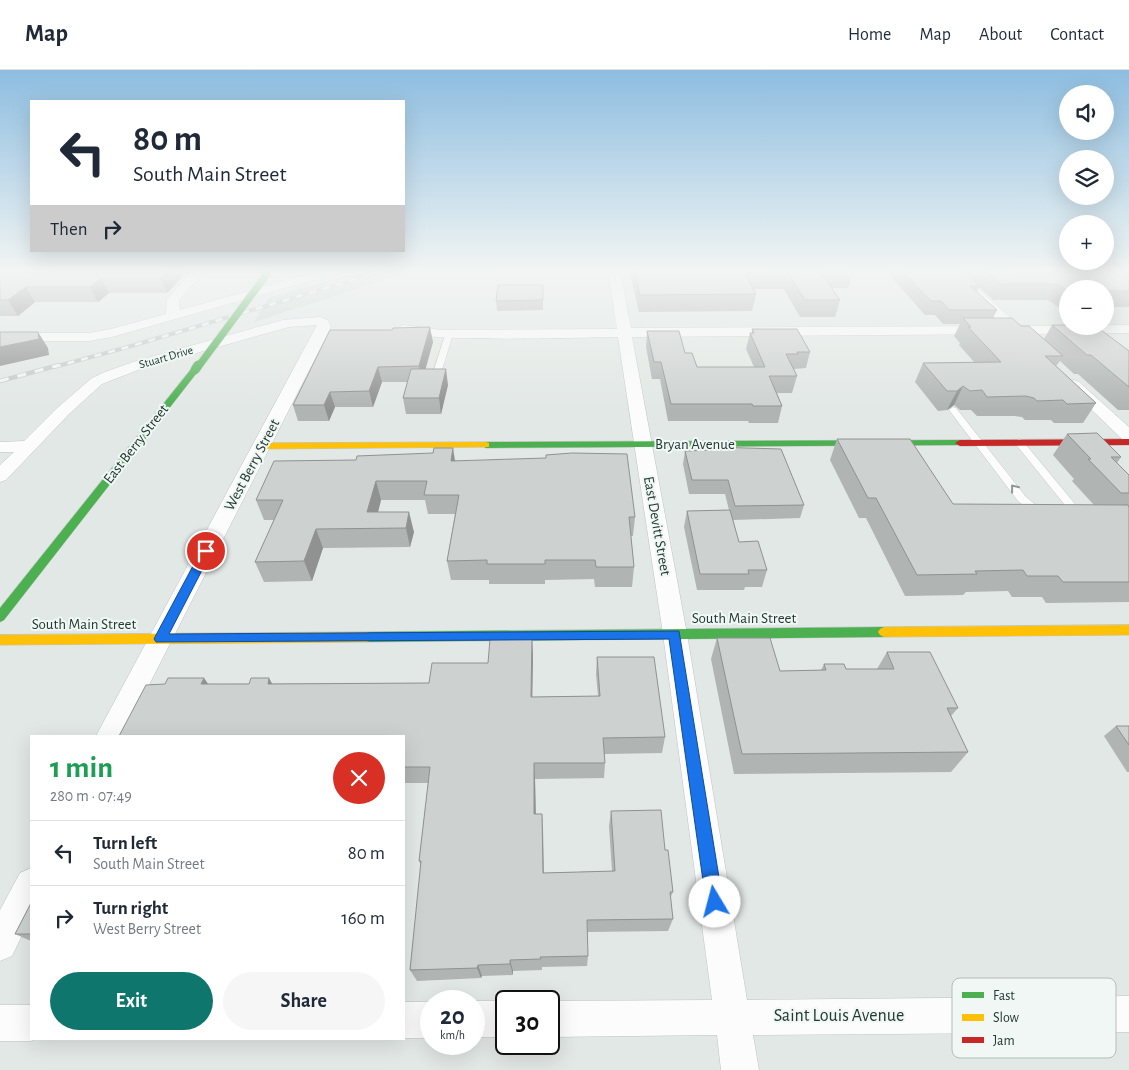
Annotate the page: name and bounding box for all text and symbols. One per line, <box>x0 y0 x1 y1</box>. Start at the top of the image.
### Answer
text: Map <box>25 22 68 46</box>
text: Home <box>848 26 891 44</box>
text: Map <box>919 26 951 44</box>
text: About <box>979 26 1022 44</box>
text: Contact <box>1050 26 1104 44</box>
map controls <box>1059 85 1114 335</box>
button: sound <box>1059 85 1114 140</box>
icon: left <box>50 120 115 185</box>
text: 80 m <box>133 122 202 157</box>
button: layers <box>1059 150 1114 205</box>
text: South Main Street <box>133 163 286 185</box>
icon: right <box>98 215 126 243</box>
button: + <box>1059 215 1114 270</box>
text: Then <box>50 220 88 239</box>
button: − <box>1059 280 1114 335</box>
street label: Stuart Drive <box>138 344 194 370</box>
street label: East Berry Street <box>101 402 171 486</box>
street label: West Berry Street <box>222 417 283 513</box>
street label: Bryan Avenue <box>655 437 735 452</box>
street label: East Devitt Street <box>641 475 673 577</box>
one-way arrow <box>1011 484 1020 494</box>
pin <box>185 530 227 572</box>
icon: arrive <box>192 537 220 565</box>
street label: South Main Street <box>692 611 797 626</box>
street label: South Main Street <box>32 617 137 632</box>
button: close <box>333 752 385 804</box>
text: 1 min <box>50 753 113 783</box>
text: 280 m · 07:49 <box>50 788 132 804</box>
text: Turn left <box>93 834 157 853</box>
icon: left <box>50 839 78 867</box>
text: 80 m <box>348 844 385 863</box>
text: South Main Street <box>93 856 205 872</box>
position arrow <box>688 875 740 927</box>
text: Turn right <box>93 899 168 918</box>
icon: right <box>50 904 78 932</box>
text: 160 m <box>341 909 385 928</box>
text: West Berry Street <box>93 921 201 937</box>
button: Exit <box>50 972 213 1030</box>
button: Share <box>223 972 385 1030</box>
legend <box>952 978 1116 1058</box>
text: Fast <box>993 989 1015 1003</box>
speed limit sign: 30 <box>495 990 560 1055</box>
text: 20 <box>440 1004 465 1029</box>
street label: Saint Louis Avenue <box>774 1007 904 1025</box>
text: Slow <box>993 1011 1020 1025</box>
text: km/h <box>440 1029 465 1041</box>
text: Jam <box>993 1034 1015 1048</box>

